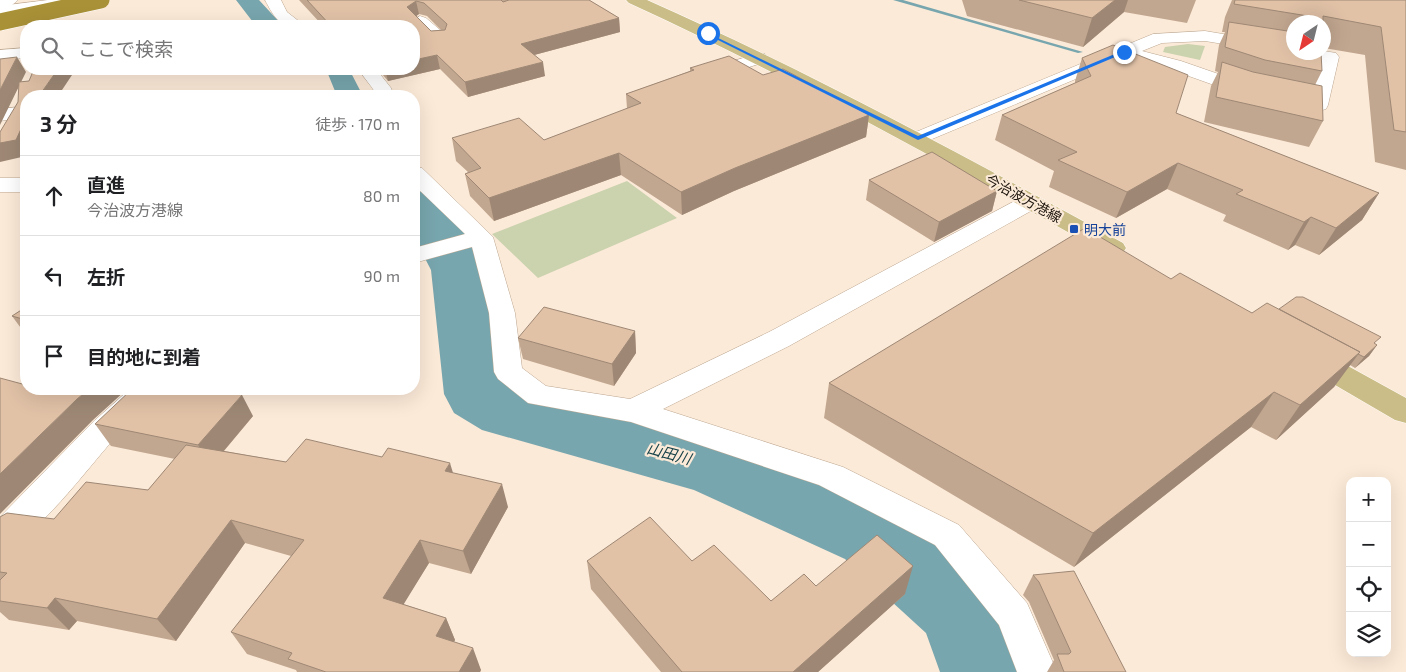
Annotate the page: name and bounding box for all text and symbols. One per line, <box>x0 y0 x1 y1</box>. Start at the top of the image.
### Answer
north arrow <box>1286 15 1331 60</box>
search box <box>20 20 420 75</box>
route start <box>697 22 720 45</box>
icon: search <box>38 34 66 62</box>
text: ここで検索 <box>78 37 173 60</box>
route end <box>1113 41 1136 64</box>
text: 3 分 <box>40 111 77 136</box>
text: 徒歩 · 170 m <box>315 114 400 133</box>
street label: 今治波方港線 <box>983 170 1065 226</box>
text: 直進 <box>87 173 125 196</box>
icon: ahead <box>40 182 68 210</box>
text: 80 m <box>363 186 400 205</box>
text: 今治波方港線 <box>87 200 183 219</box>
place label: 明大前 <box>1084 221 1126 238</box>
marker: 明大前 <box>1068 223 1080 235</box>
icon: left <box>40 262 68 290</box>
text: 左折 <box>87 265 125 288</box>
text: 90 m <box>364 266 400 285</box>
icon: arrive <box>40 342 68 370</box>
text: 目的地に到着 <box>87 345 201 368</box>
water label: 山田川 <box>645 438 695 468</box>
map controls <box>1346 477 1391 657</box>
button: + <box>1346 477 1391 522</box>
button: − <box>1346 522 1391 567</box>
button: locate <box>1346 567 1391 612</box>
button: layers <box>1346 612 1391 657</box>

